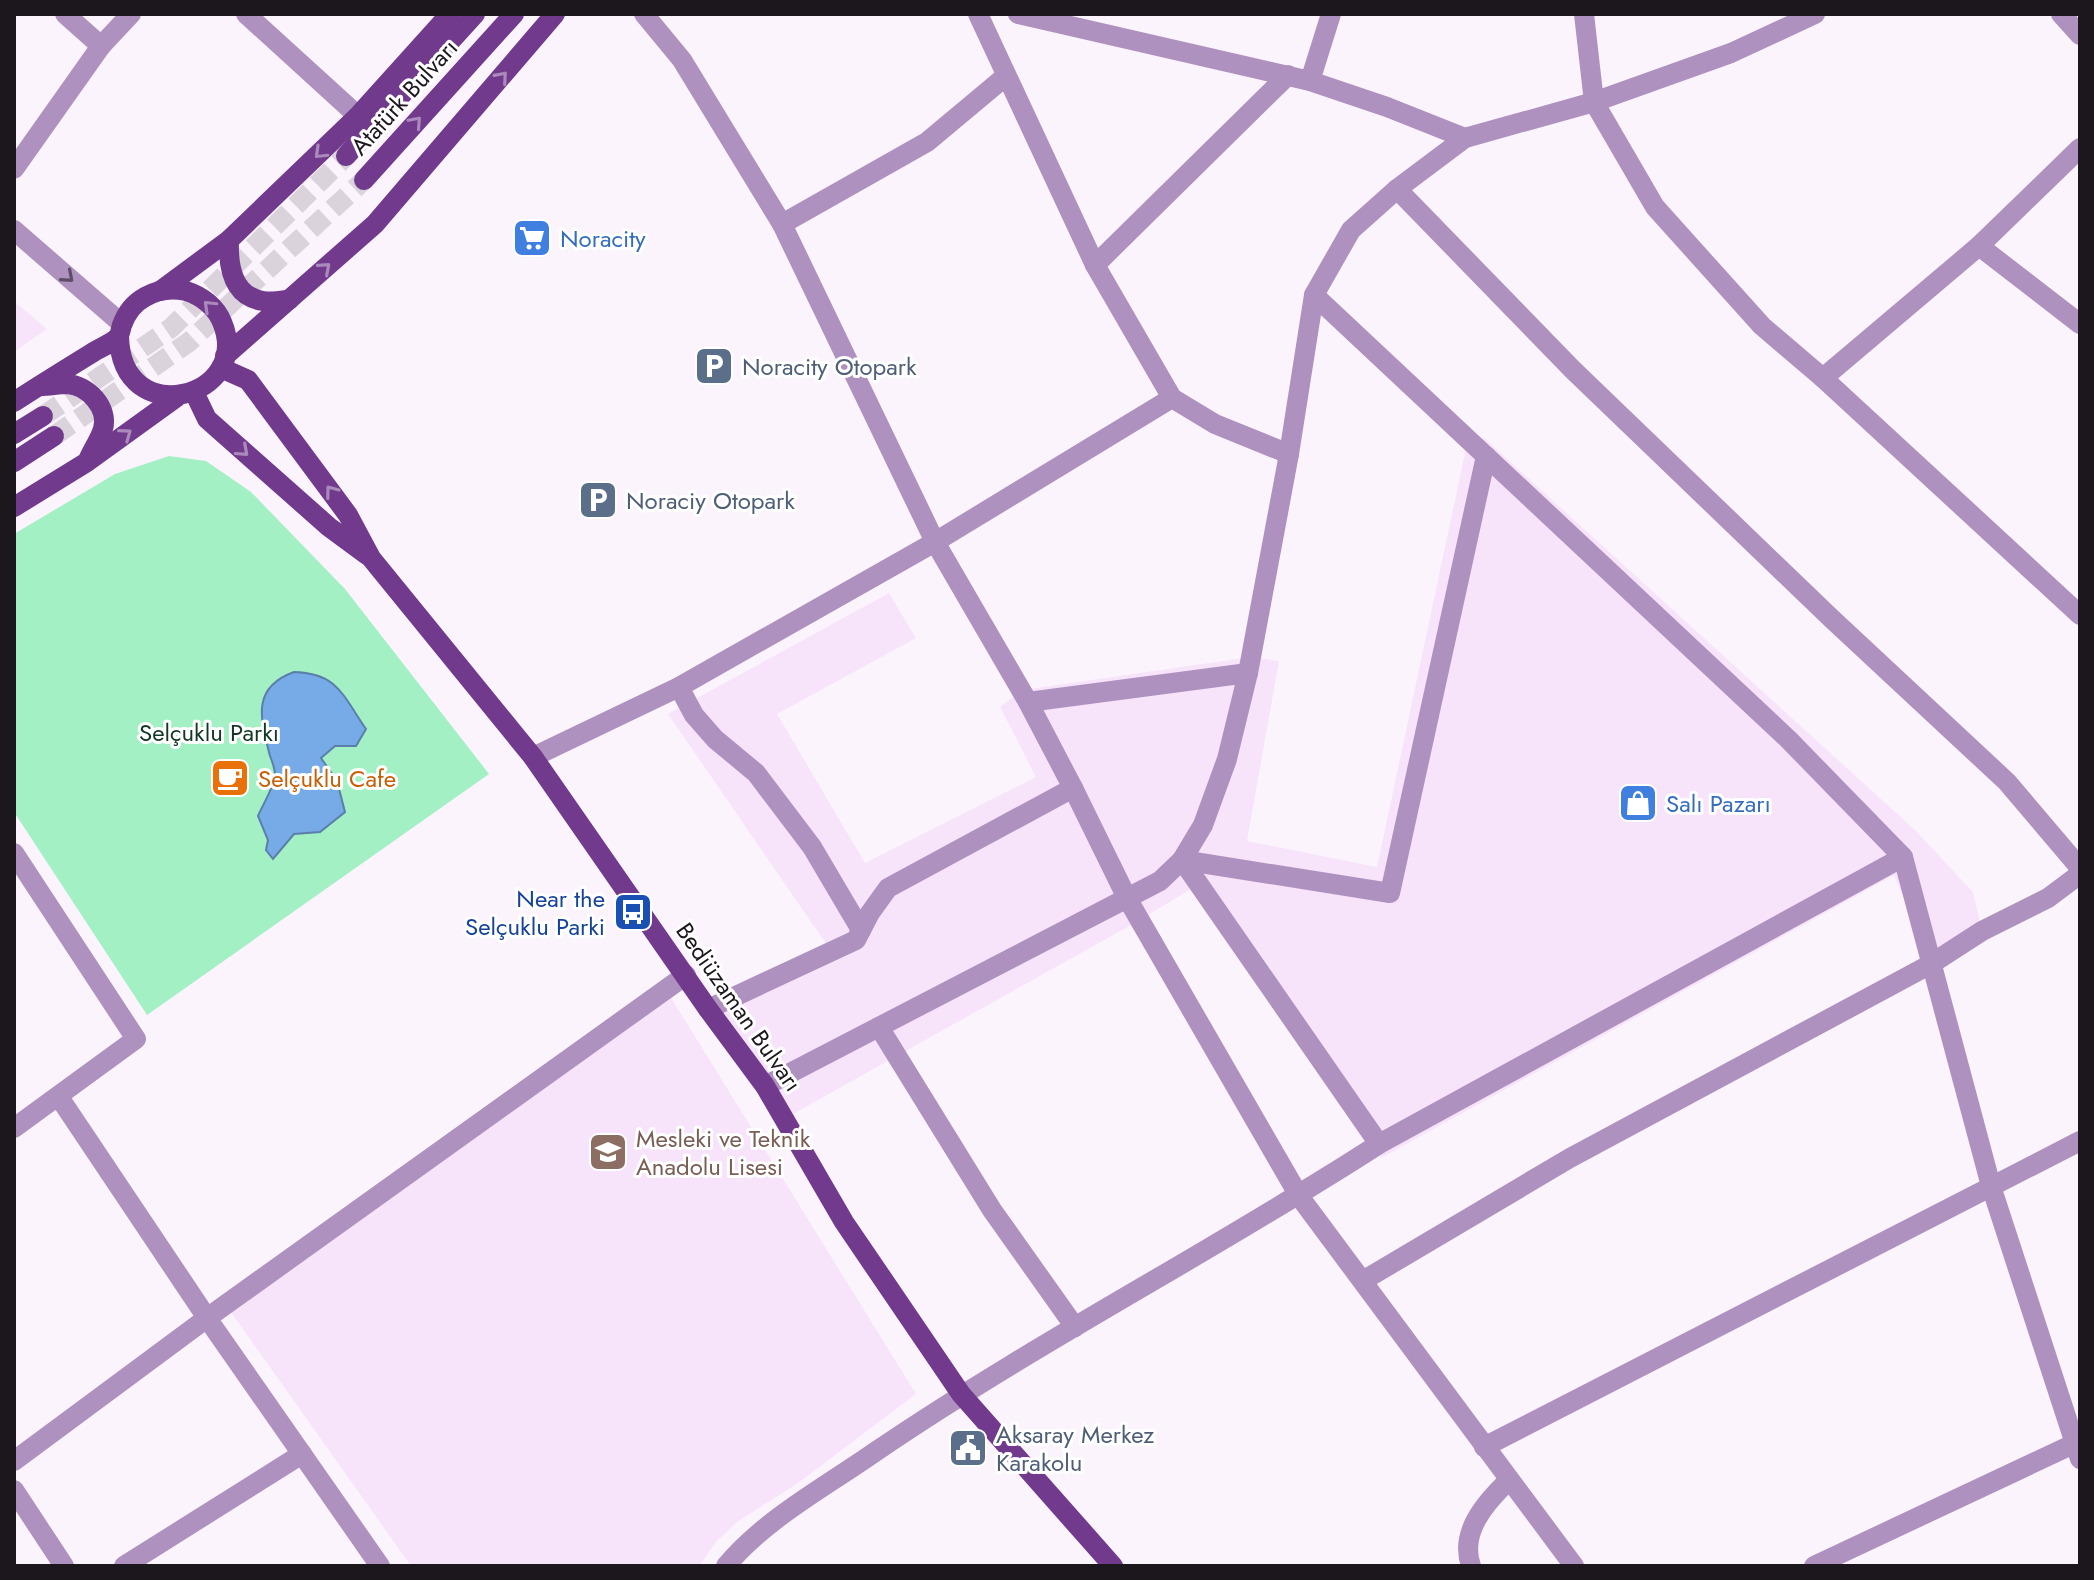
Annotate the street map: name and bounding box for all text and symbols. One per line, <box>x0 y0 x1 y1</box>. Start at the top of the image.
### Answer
street label: Atatürk Bulvarı <box>342 31 466 163</box>
one-way arrow <box>492 72 507 87</box>
one-way arrow <box>407 117 421 132</box>
one-way arrow <box>315 143 329 158</box>
supermarket icon: Noracity <box>511 217 553 259</box>
place label: Noracity <box>560 221 646 256</box>
one-way arrow <box>316 263 331 278</box>
one-way arrow <box>59 267 74 282</box>
one-way arrow <box>204 301 218 315</box>
parking icon: Noracity Otopark <box>693 345 735 387</box>
place label: Noracity Otopark <box>742 349 917 384</box>
one-way arrow <box>117 429 132 444</box>
one-way arrow <box>234 441 249 456</box>
parking icon: Noraciy Otopark <box>577 479 619 521</box>
place label: Noraciy Otopark <box>626 483 795 518</box>
one-way arrow <box>326 486 340 500</box>
park label: Selçuklu Parkı <box>139 715 279 750</box>
cafe icon: Selçuklu Cafe <box>209 757 251 799</box>
place label: Selçuklu Cafe <box>258 761 396 796</box>
shop icon: Salı Pazarı <box>1617 782 1659 824</box>
place label: Salı Pazarı <box>1666 786 1771 821</box>
place label: Near the Selçuklu Parki <box>465 881 605 944</box>
bus stop icon: Near the Selçuklu Parki <box>612 891 654 933</box>
street label: Bediüzaman Bulvarı <box>668 915 810 1099</box>
place label: Mesleki ve Teknik Anadolu Lisesi <box>636 1121 811 1184</box>
school or university icon: Mesleki ve Teknik Anadolu Lisesi <box>587 1131 629 1173</box>
place label: Aksaray Merkez Karakolu <box>996 1417 1154 1480</box>
public building icon: Aksaray Merkez Karakolu <box>947 1427 989 1469</box>

